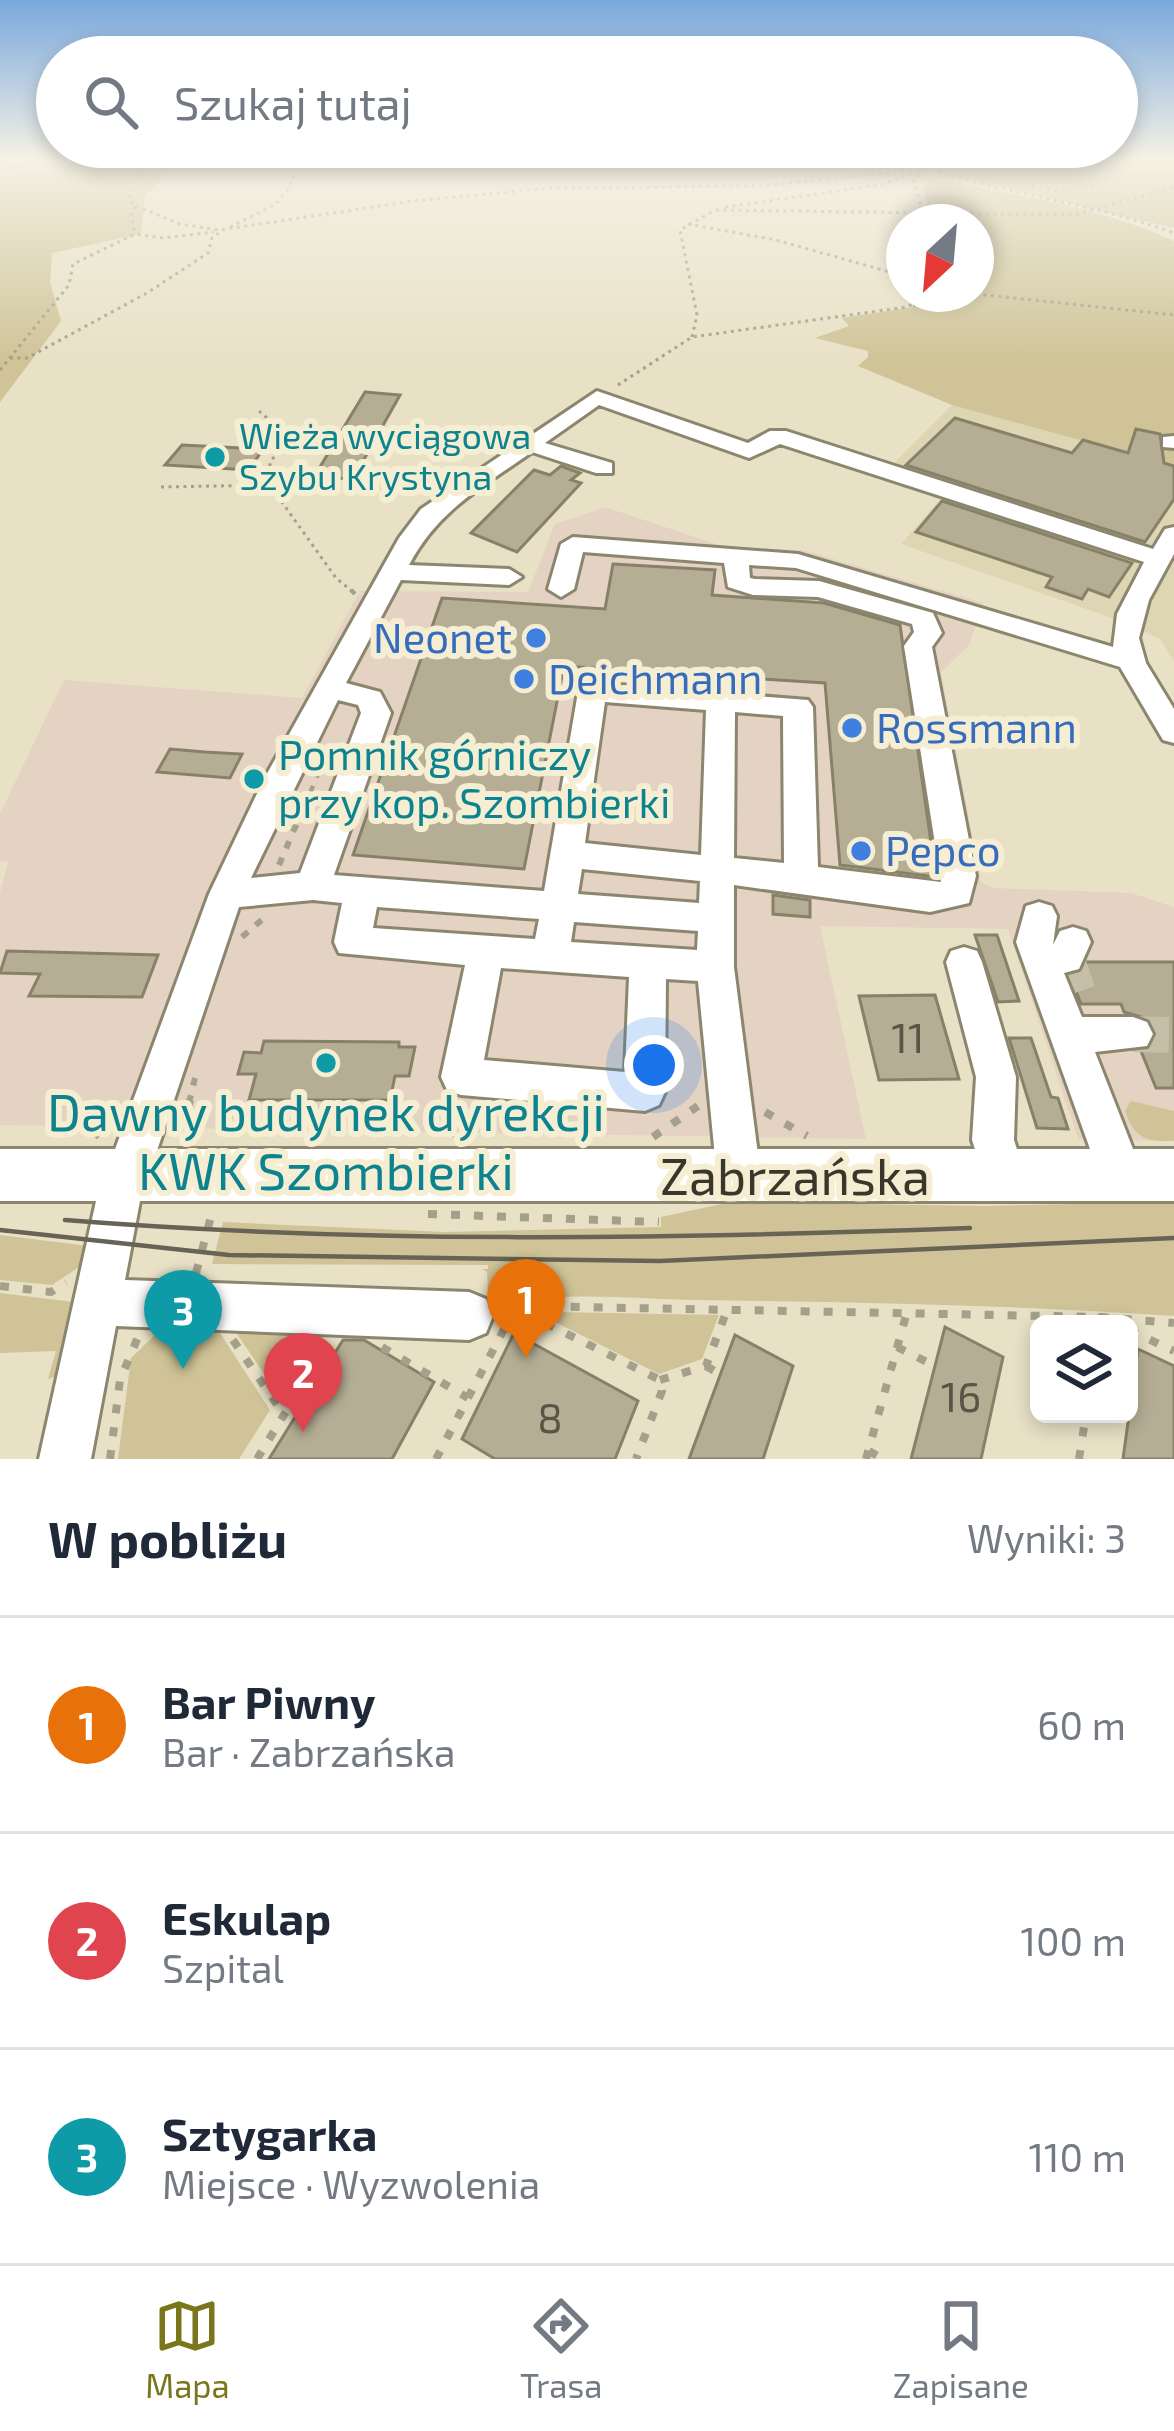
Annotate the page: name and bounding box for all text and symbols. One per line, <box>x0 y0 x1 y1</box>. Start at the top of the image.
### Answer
search box <box>36 36 1138 168</box>
icon: search <box>78 69 144 135</box>
text: Szukaj tutaj <box>174 75 412 129</box>
north arrow <box>886 204 994 312</box>
place label: Wieża wyciągowa Szybu Krystyna <box>239 413 531 497</box>
marker: Wieża wyciągowa Szybu Krystyna <box>202 444 228 470</box>
place label: Neonet <box>373 611 512 661</box>
marker: Neonet <box>523 625 549 651</box>
place label: Deichmann <box>548 652 762 702</box>
marker: Deichmann <box>511 666 537 692</box>
place label: Rossmann <box>876 701 1077 751</box>
marker: Rossmann <box>839 715 865 741</box>
place label: Pomnik górniczy przy kop. Szombierki <box>278 728 670 826</box>
marker: Pomnik górniczy przy kop. Szombierki <box>241 766 267 792</box>
place label: Pepco <box>885 824 1001 874</box>
marker: Pepco <box>848 838 874 864</box>
house number: 11 <box>891 1011 925 1061</box>
your location <box>624 1035 684 1095</box>
marker: Dawny budynek dyrekcji KWK Szombierki <box>313 1050 339 1076</box>
place label: Dawny budynek dyrekcji KWK Szombierki <box>47 1080 605 1200</box>
street label: Zabrzańska <box>660 1144 930 1205</box>
pin: 1 <box>487 1259 565 1358</box>
pin: 3 <box>144 1270 222 1369</box>
map controls <box>1030 1315 1138 1423</box>
button: layers <box>1030 1315 1138 1423</box>
pin: 2 <box>264 1333 342 1432</box>
house number: 16 <box>941 1370 981 1420</box>
house number: 8 <box>537 1391 563 1441</box>
text: W pobliżu <box>48 1507 287 1568</box>
text: Wyniki: 3 <box>967 1514 1126 1561</box>
text: Bar Piwny <box>162 1674 376 1728</box>
text: 1 <box>79 1701 95 1748</box>
text: 60 m <box>1037 1701 1126 1748</box>
text: Bar · Zabrzańska <box>162 1728 455 1775</box>
text: Eskulap <box>162 1890 331 1944</box>
text: 2 <box>76 1917 98 1964</box>
text: 100 m <box>1021 1917 1126 1964</box>
text: Szpital <box>162 1944 284 1991</box>
text: Sztygarka <box>162 2106 377 2160</box>
text: 3 <box>76 2133 98 2180</box>
text: 110 m <box>1029 2133 1126 2180</box>
text: Miejsce · Wyzwolenia <box>162 2160 540 2207</box>
tab: Mapa <box>145 2293 230 2405</box>
tab: Trasa <box>520 2293 602 2405</box>
tab: Zapisane <box>893 2293 1029 2405</box>

